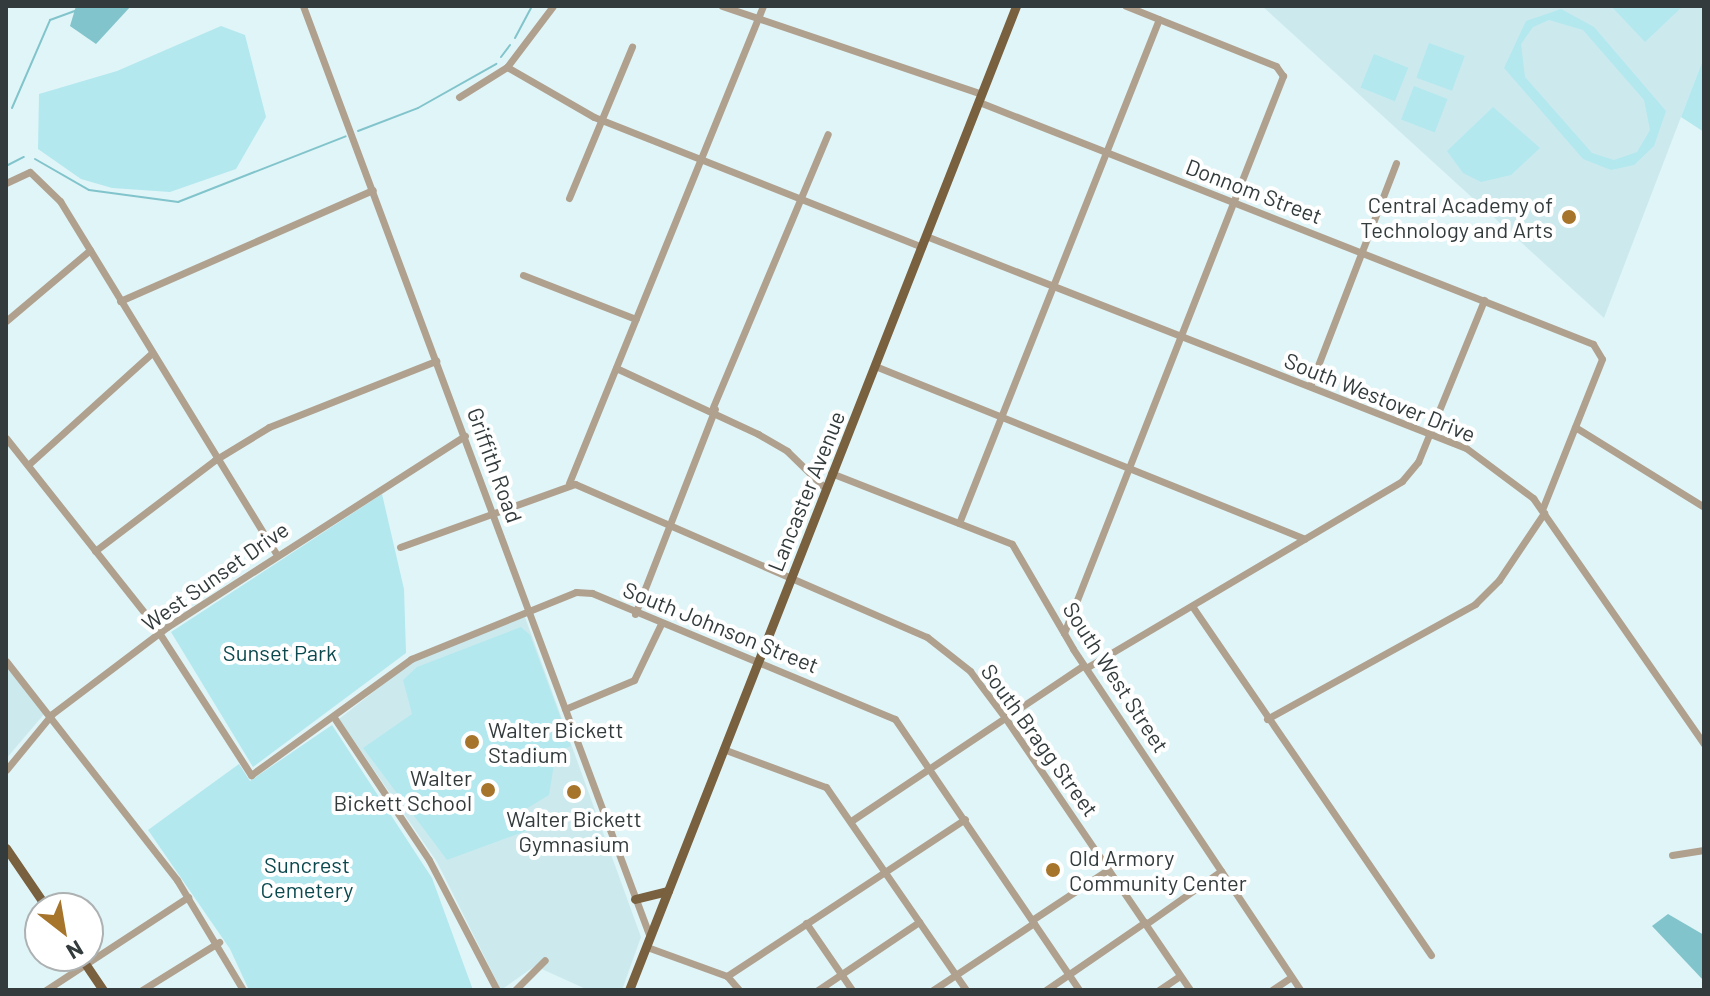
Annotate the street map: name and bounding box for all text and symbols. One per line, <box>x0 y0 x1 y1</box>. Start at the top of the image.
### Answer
street label: Donnom Street <box>1182 153 1326 229</box>
place label: Central Academy of Technology and Arts <box>1360 191 1553 242</box>
marker: Central Academy of Technology and Arts <box>1560 208 1578 226</box>
street label: South Westover Drive <box>1281 347 1479 447</box>
street label: Griffith Road <box>462 404 528 526</box>
street label: Lancaster Avenue <box>762 407 850 575</box>
street label: West Sunset Drive <box>137 516 293 636</box>
street label: South Johnson Street <box>620 576 822 678</box>
street label: South West Street <box>1058 597 1174 757</box>
park label: Sunset Park <box>223 640 337 666</box>
street label: South Bragg Street <box>976 659 1104 821</box>
place label: Walter Bickett Stadium <box>488 716 623 768</box>
marker: Walter Bickett Stadium <box>463 733 481 751</box>
place label: Walter Bickett School <box>334 764 472 816</box>
marker: Walter Bickett School <box>479 781 497 799</box>
marker: Walter Bickett Gymnasium <box>565 783 583 801</box>
place label: Walter Bickett Gymnasium <box>506 805 642 856</box>
place label: Old Armory Community Center <box>1069 844 1247 896</box>
park label: Suncrest Cemetery <box>261 851 353 902</box>
marker: Old Armory Community Center <box>1044 861 1062 879</box>
north arrow <box>24 892 104 972</box>
text: N <box>62 936 88 966</box>

